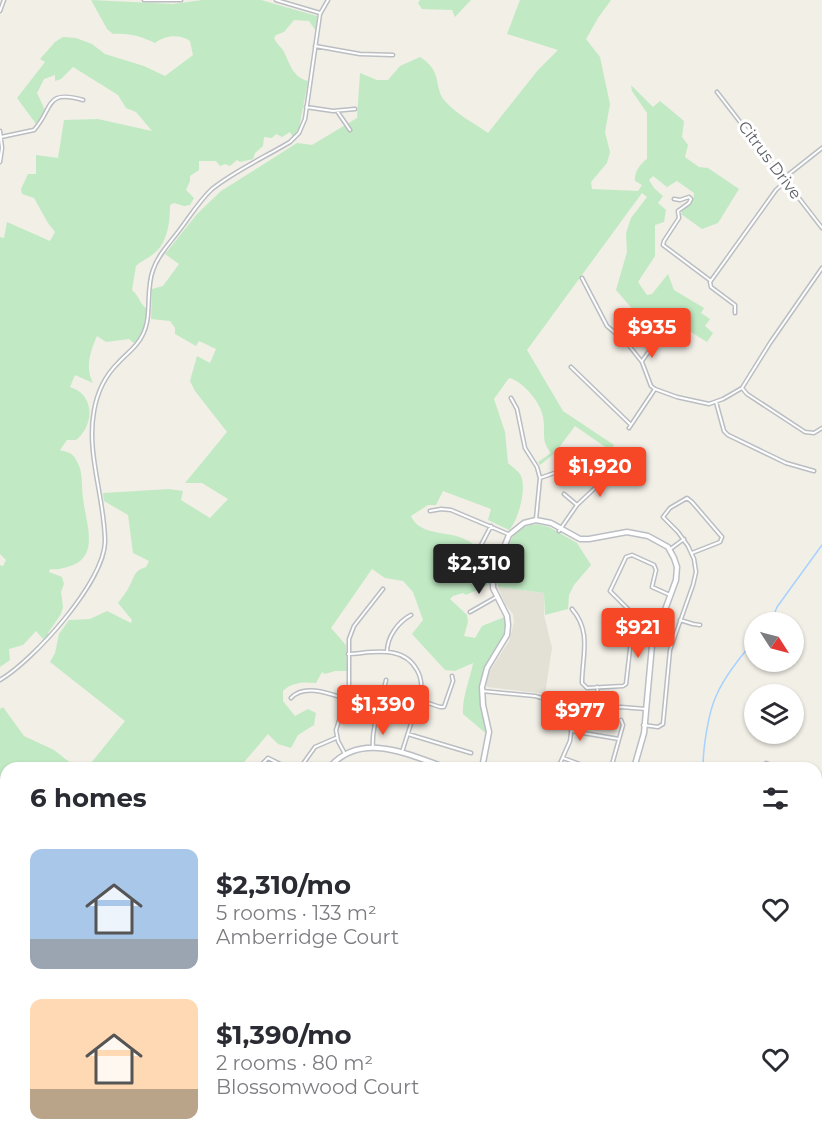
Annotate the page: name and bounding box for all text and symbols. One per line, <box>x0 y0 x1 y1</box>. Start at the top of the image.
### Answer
street label: Citrus Drive <box>734 117 806 203</box>
pin: $935 <box>616 308 688 359</box>
text: $935 <box>628 315 676 339</box>
pin: $1,920 <box>551 447 649 498</box>
text: $1,920 <box>568 454 632 478</box>
pin: $2,310 <box>430 544 528 595</box>
text: $2,310 <box>447 551 511 575</box>
pin: $921 <box>602 608 674 659</box>
north arrow <box>744 612 804 672</box>
map controls <box>744 612 804 744</box>
text: $921 <box>616 615 660 639</box>
button: layers <box>744 684 804 744</box>
pin: $1,390 <box>334 685 432 736</box>
pin: $977 <box>544 691 616 742</box>
text: $1,390 <box>351 692 415 716</box>
text: $977 <box>555 698 605 722</box>
text: 6 homes <box>30 782 147 814</box>
icon: filters <box>759 782 792 815</box>
text: $2,310/mo <box>216 869 351 901</box>
icon: home <box>78 873 150 945</box>
icon: heart <box>759 893 792 926</box>
text: 5 rooms · 133 m² <box>216 901 377 925</box>
text: Amberridge Court <box>216 925 399 949</box>
text: $1,390/mo <box>216 1019 352 1051</box>
icon: home <box>78 1023 150 1095</box>
icon: heart <box>759 1043 792 1076</box>
text: 2 rooms · 80 m² <box>216 1051 373 1075</box>
text: Blossomwood Court <box>216 1075 419 1099</box>

